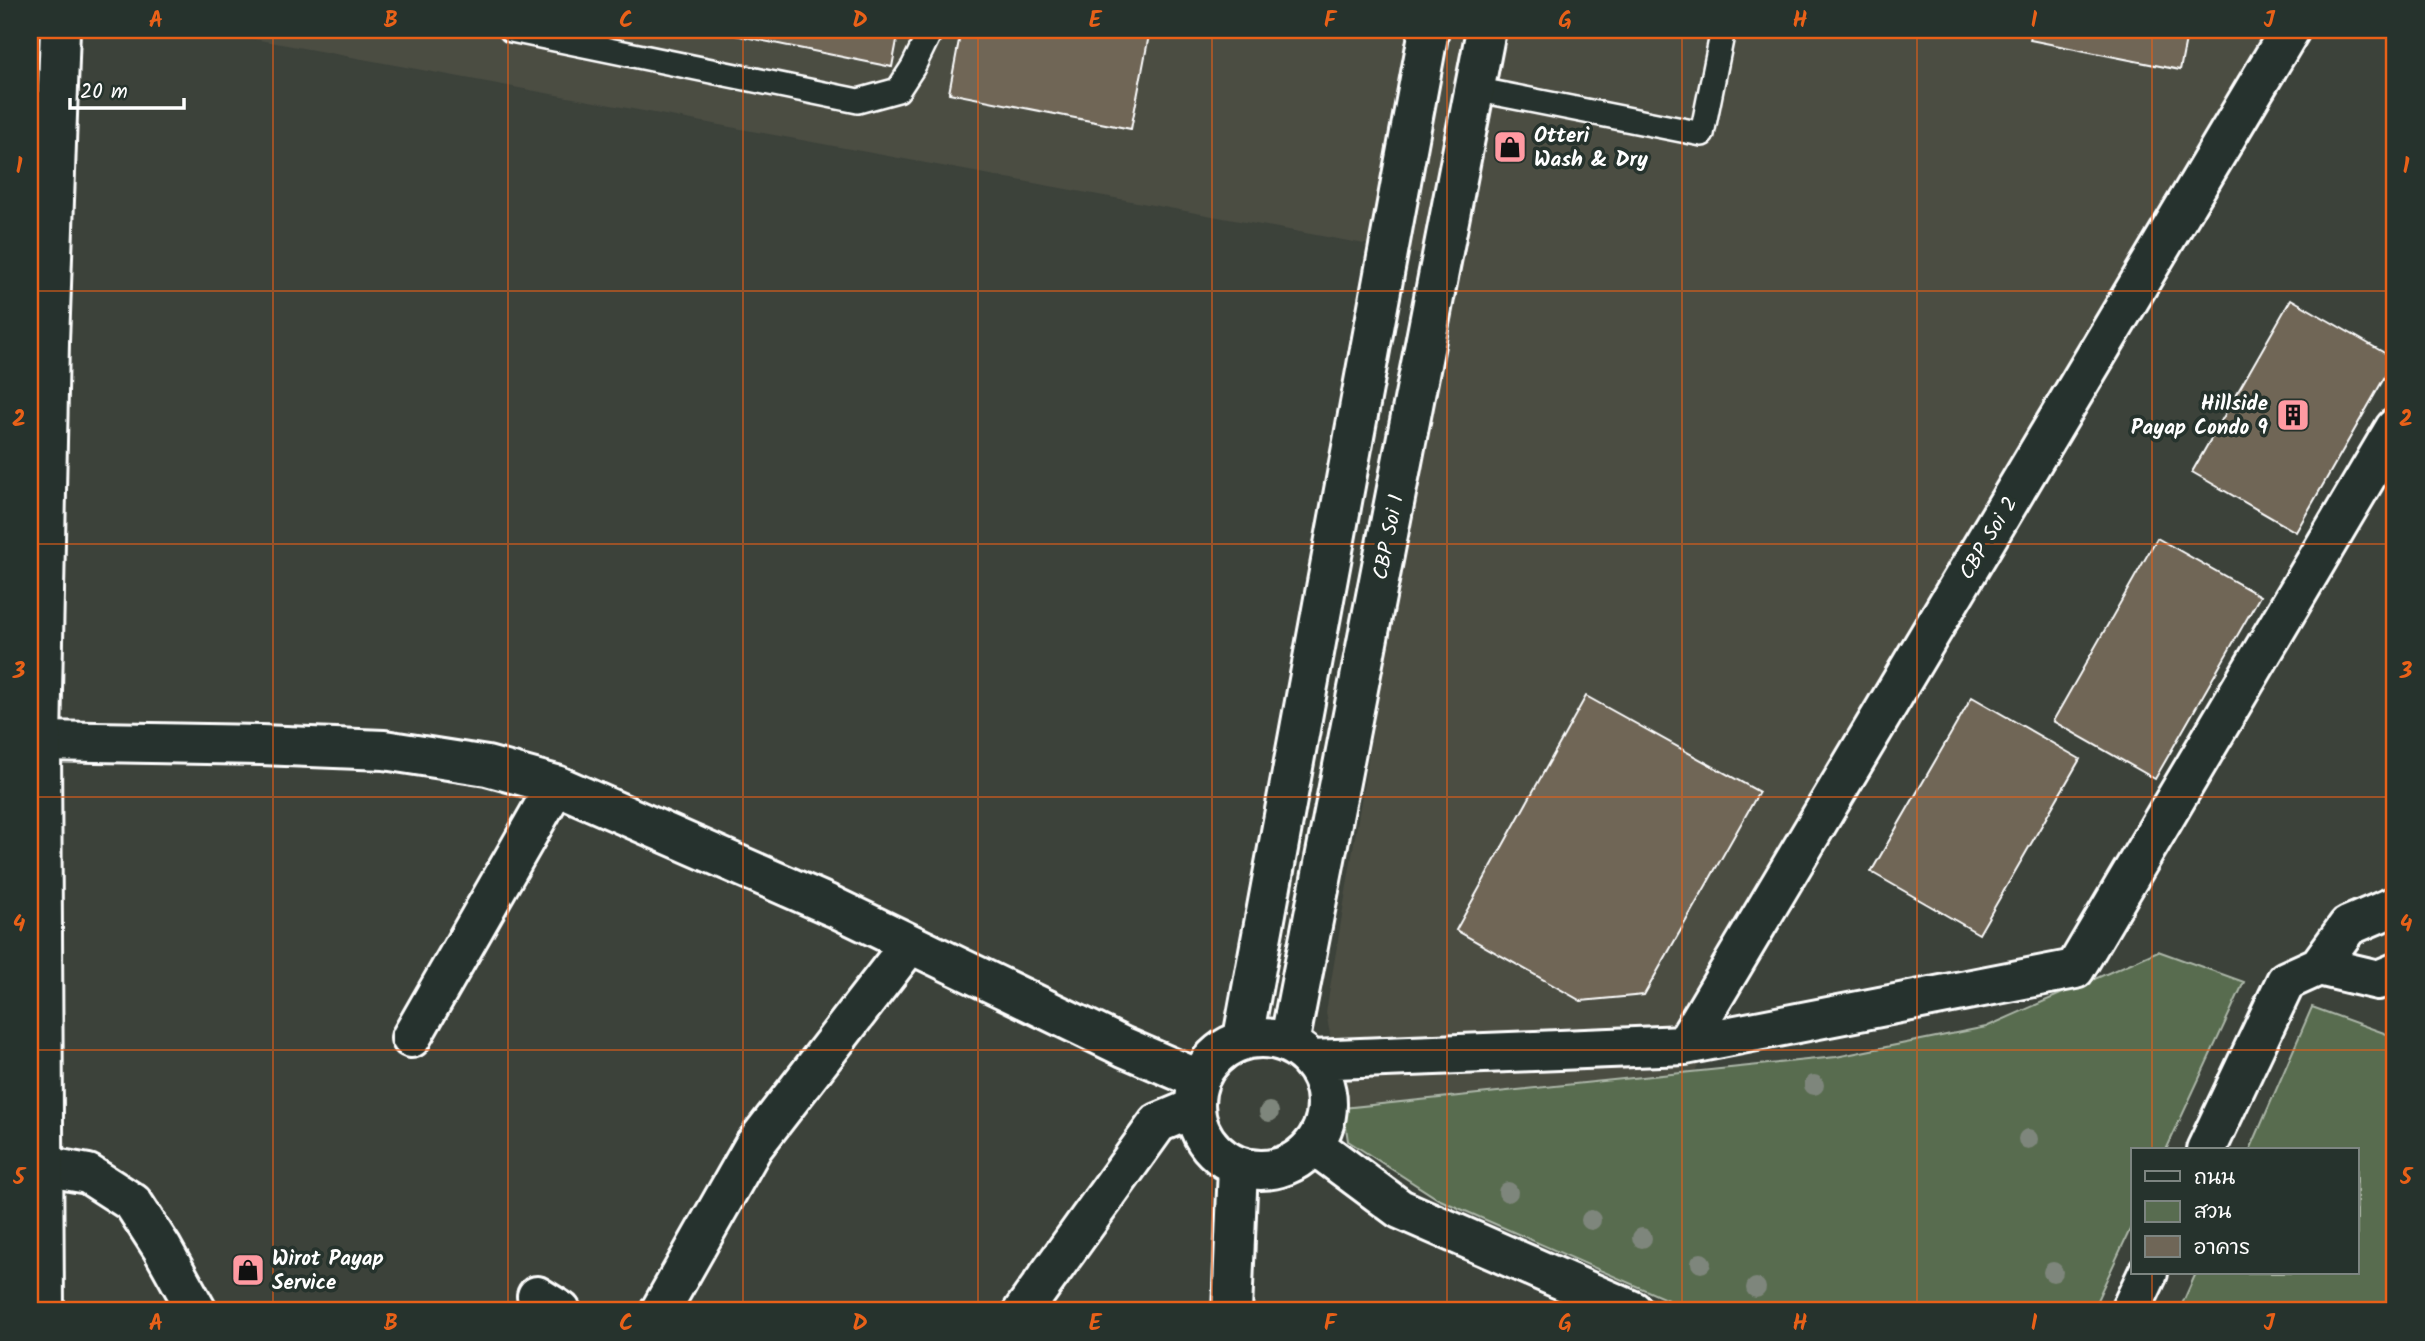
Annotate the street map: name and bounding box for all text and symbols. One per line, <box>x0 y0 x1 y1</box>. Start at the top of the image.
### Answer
text: A <box>149 3 163 39</box>
text: B <box>384 3 398 39</box>
text: C <box>619 3 633 39</box>
text: D <box>852 3 868 39</box>
text: E <box>1089 3 1103 39</box>
text: F <box>1324 3 1338 39</box>
text: G <box>1558 3 1572 39</box>
text: H <box>1793 3 1808 39</box>
text: I <box>2030 3 2038 39</box>
text: J <box>2263 3 2275 39</box>
scale bar <box>70 66 184 110</box>
text: 20 m <box>80 76 128 109</box>
place label: Otteri Wash & Dry <box>1534 120 1648 177</box>
shop icon: Otteri Wash & Dry <box>1491 128 1529 166</box>
text: 1 <box>16 149 23 185</box>
text: 1 <box>2403 149 2410 185</box>
place label: Hillside Payap Condo 9 <box>2131 388 2268 445</box>
building icon: Hillside Payap Condo 9 <box>2274 396 2312 434</box>
text: 2 <box>12 402 26 438</box>
text: 2 <box>2399 402 2413 438</box>
street label: CBP Soi 2 <box>1951 491 2027 587</box>
street label: CBP Soi 1 <box>1365 492 1414 583</box>
text: 3 <box>12 654 26 690</box>
text: 3 <box>2399 654 2413 690</box>
text: 4 <box>13 907 26 943</box>
text: 4 <box>2400 907 2413 943</box>
legend <box>2131 1148 2358 1274</box>
text: 5 <box>12 1160 27 1196</box>
text: 5 <box>2399 1160 2414 1196</box>
text: ถนน <box>2194 1162 2235 1195</box>
text: สวน <box>2194 1196 2231 1229</box>
text: อาคาร <box>2194 1232 2250 1265</box>
place label: Wirot Payap Service <box>272 1243 384 1300</box>
shop icon: Wirot Payap Service <box>229 1251 267 1289</box>
text: A <box>149 1306 163 1341</box>
text: B <box>384 1306 398 1341</box>
text: C <box>619 1306 633 1341</box>
text: D <box>852 1306 868 1341</box>
text: E <box>1089 1306 1103 1341</box>
text: F <box>1324 1306 1338 1341</box>
text: G <box>1558 1306 1572 1341</box>
text: H <box>1793 1306 1808 1341</box>
text: I <box>2030 1306 2038 1341</box>
text: J <box>2263 1306 2275 1341</box>

